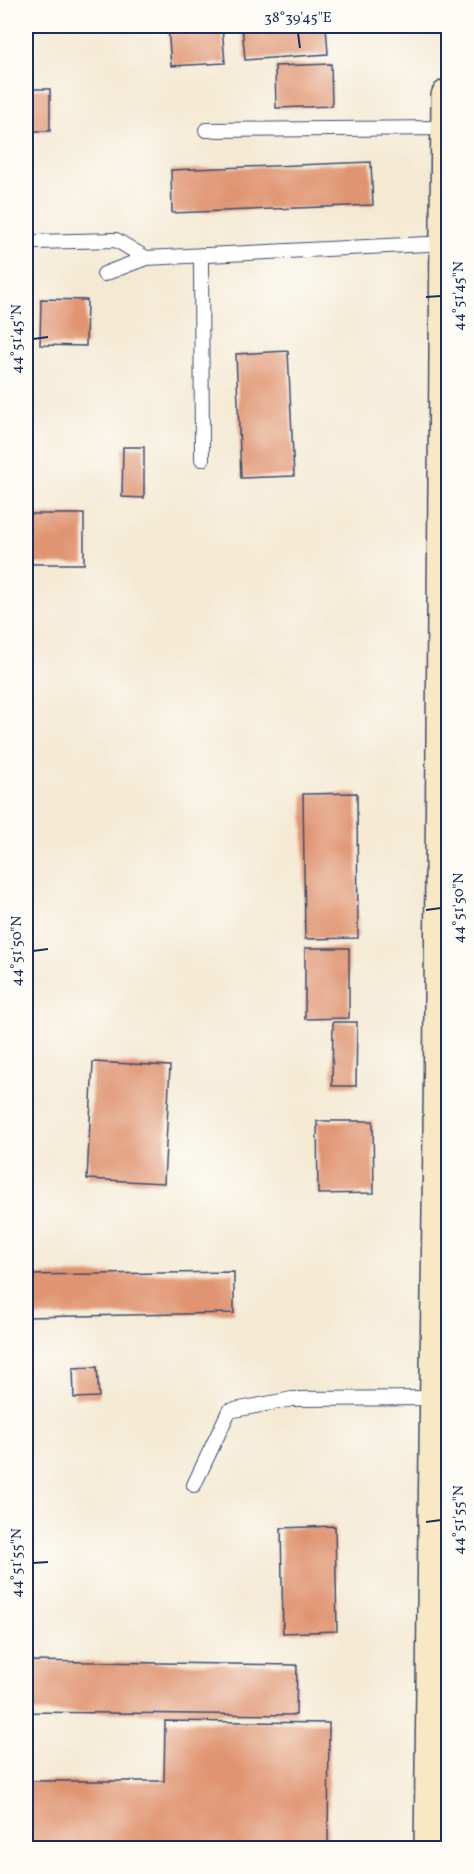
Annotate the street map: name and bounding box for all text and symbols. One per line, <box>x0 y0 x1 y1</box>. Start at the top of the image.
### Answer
text: 38°39'45"E <box>264 8 332 29</box>
text: 44°51'45"N <box>449 261 470 331</box>
text: 44°51'45"N <box>7 304 28 374</box>
text: 44°51'50"N <box>449 873 470 943</box>
text: 44°51'50"N <box>7 916 28 986</box>
text: 44°51'55"N <box>449 1485 470 1555</box>
text: 44°51'55"N <box>7 1528 28 1598</box>

